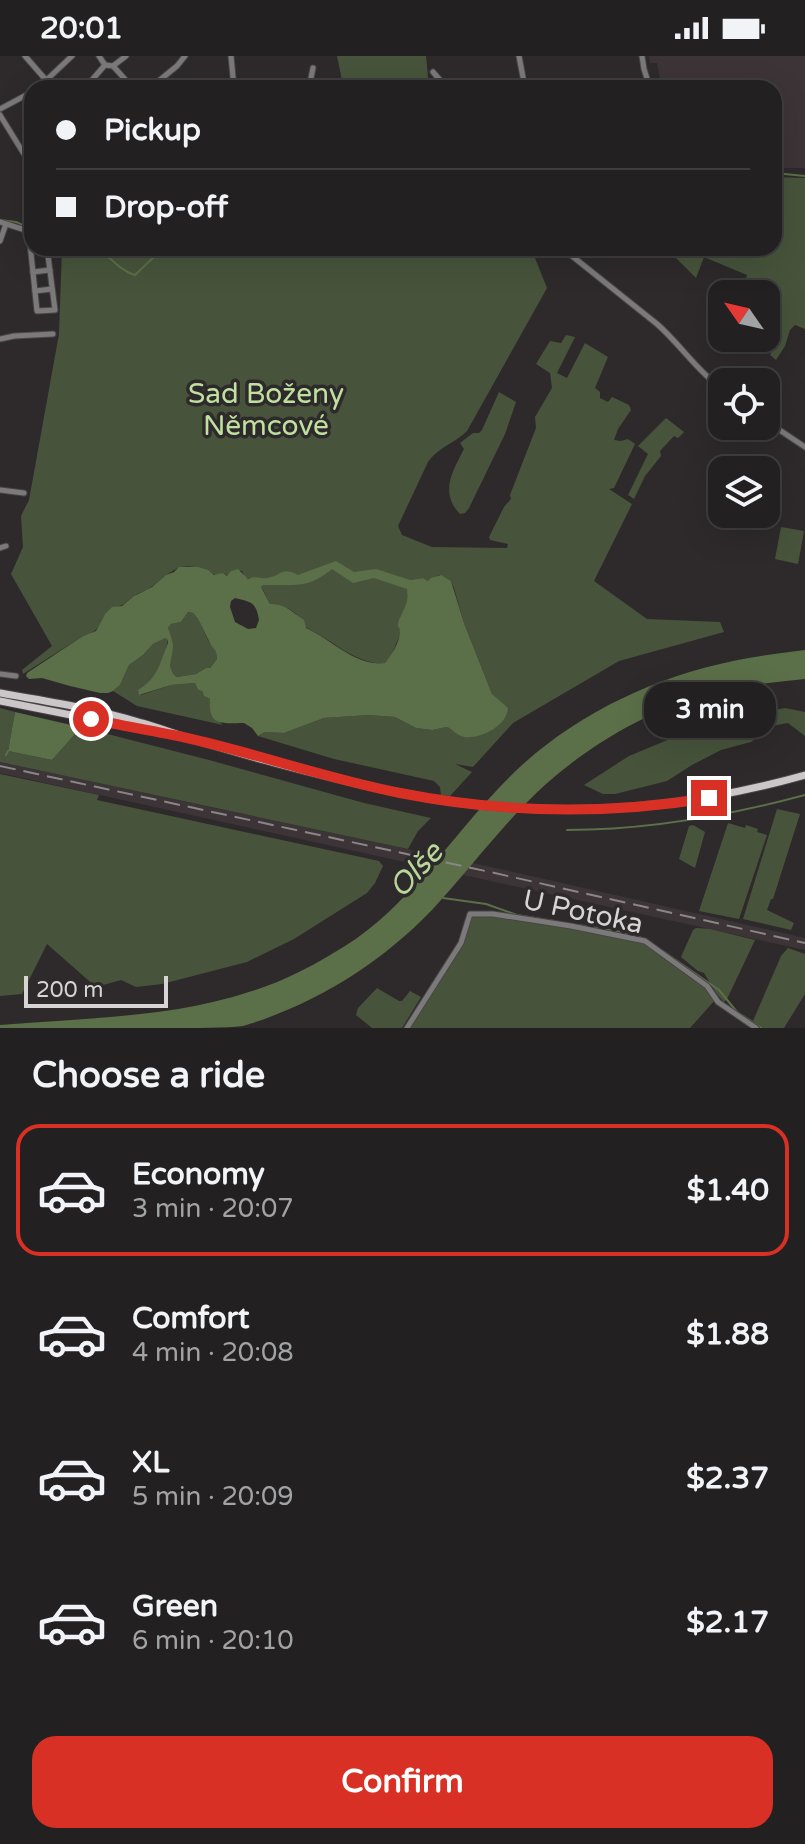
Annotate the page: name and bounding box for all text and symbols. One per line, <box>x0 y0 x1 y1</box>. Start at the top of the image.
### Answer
text: 20:01 <box>40 10 123 47</box>
text: Pickup <box>104 112 201 149</box>
text: Drop-off <box>104 189 228 226</box>
north arrow <box>708 280 780 352</box>
map controls <box>708 280 780 528</box>
button: locate <box>708 368 780 440</box>
park label: Sad Boženy Němcové <box>188 377 344 443</box>
button: layers <box>708 456 780 528</box>
callout: 3 min <box>643 682 775 738</box>
text: 3 min <box>675 694 745 725</box>
route start <box>73 701 109 737</box>
route end <box>691 780 727 816</box>
water label: Olše <box>381 833 452 906</box>
street label: U Potoka <box>520 883 646 941</box>
scale bar <box>24 972 168 1008</box>
text: 200 m <box>36 977 103 1003</box>
text: Choose a ride <box>32 1054 265 1097</box>
icon: car <box>36 1154 108 1226</box>
text: Economy <box>132 1156 265 1193</box>
text: $1.40 <box>687 1172 769 1209</box>
text: 3 min · 20:07 <box>132 1193 294 1224</box>
icon: car <box>36 1298 108 1370</box>
text: Comfort <box>132 1300 250 1337</box>
text: $1.88 <box>686 1316 769 1353</box>
text: 4 min · 20:08 <box>132 1337 294 1368</box>
icon: car <box>36 1442 108 1514</box>
text: XL <box>132 1444 169 1481</box>
text: $2.37 <box>686 1460 769 1497</box>
text: 5 min · 20:09 <box>132 1481 294 1512</box>
icon: car <box>36 1586 108 1658</box>
text: Green <box>132 1588 218 1625</box>
text: $2.17 <box>686 1604 769 1641</box>
text: 6 min · 20:10 <box>132 1625 294 1656</box>
button: Confirm <box>32 1736 773 1828</box>

